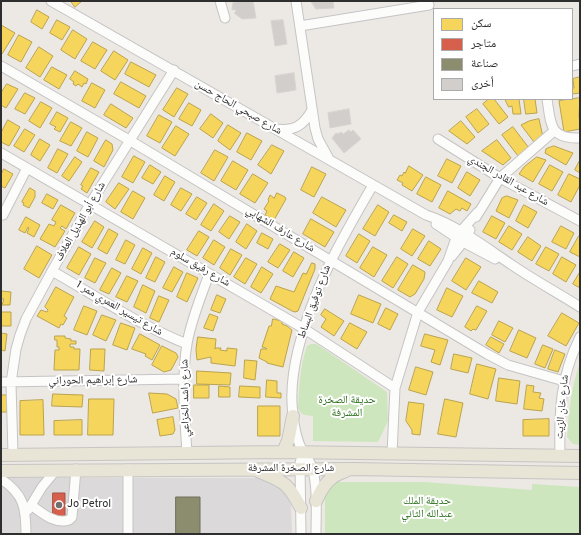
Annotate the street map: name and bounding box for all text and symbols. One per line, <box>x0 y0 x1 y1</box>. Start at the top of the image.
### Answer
legend <box>433 8 573 100</box>
text: سكن <box>471 16 491 32</box>
text: متاجر <box>471 36 496 52</box>
text: صناعة <box>471 56 498 72</box>
text: أخرى <box>471 76 494 92</box>
street label: شارع صبحي الحاج حسن <box>192 78 284 138</box>
street label: شارع عبد القادر الجندي <box>465 153 551 209</box>
street label: شارع أبو الهذيل العلاف <box>53 180 109 264</box>
street label: شارع عارف الشهابي <box>243 204 317 256</box>
street label: شارع رفيق سلوم <box>168 246 232 290</box>
street label: شارع توفيق البساط <box>296 263 334 341</box>
street label: شارع تيسير العمري ممر 1 <box>73 279 165 339</box>
street label: شارع راشد الخزاعي <box>179 359 193 437</box>
street label: شارع إبراهيم الحوراني <box>48 374 138 388</box>
street label: شارع خان الزيت <box>554 374 572 440</box>
park label: حديقة الصخرة المشرفة <box>318 394 376 420</box>
street label: شارع الصخرة المشرفة <box>248 462 334 476</box>
park label: حديقة الملك عبدالله الثاني <box>401 495 453 521</box>
place label: Jo Petrol <box>67 498 111 512</box>
marker: Jo Petrol <box>54 500 64 510</box>

